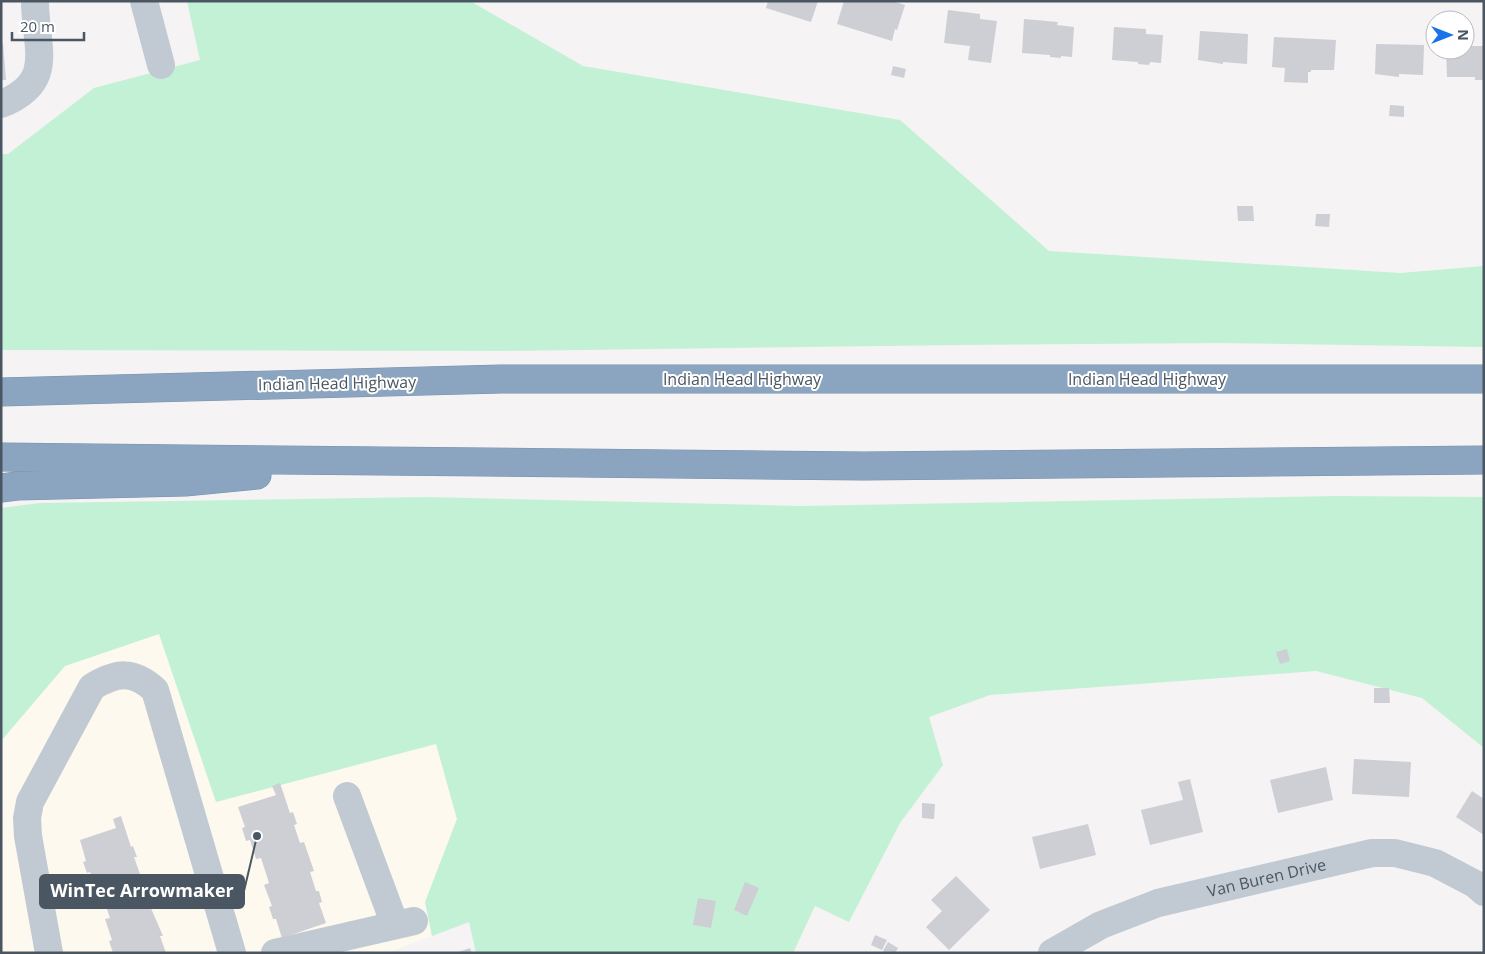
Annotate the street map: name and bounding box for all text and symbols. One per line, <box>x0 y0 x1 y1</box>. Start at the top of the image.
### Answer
scale bar <box>12 10 85 42</box>
north arrow <box>1425 10 1475 60</box>
text: 20 m <box>20 16 55 36</box>
text: N <box>1454 29 1473 41</box>
street label: Indian Head Highway <box>663 368 822 390</box>
street label: Indian Head Highway <box>1068 368 1227 390</box>
street label: Indian Head Highway <box>258 371 417 395</box>
street label: Van Buren Drive <box>1205 853 1328 902</box>
callout: WinTec Arrowmaker <box>40 875 244 908</box>
text: WinTec Arrowmaker <box>50 878 234 902</box>

